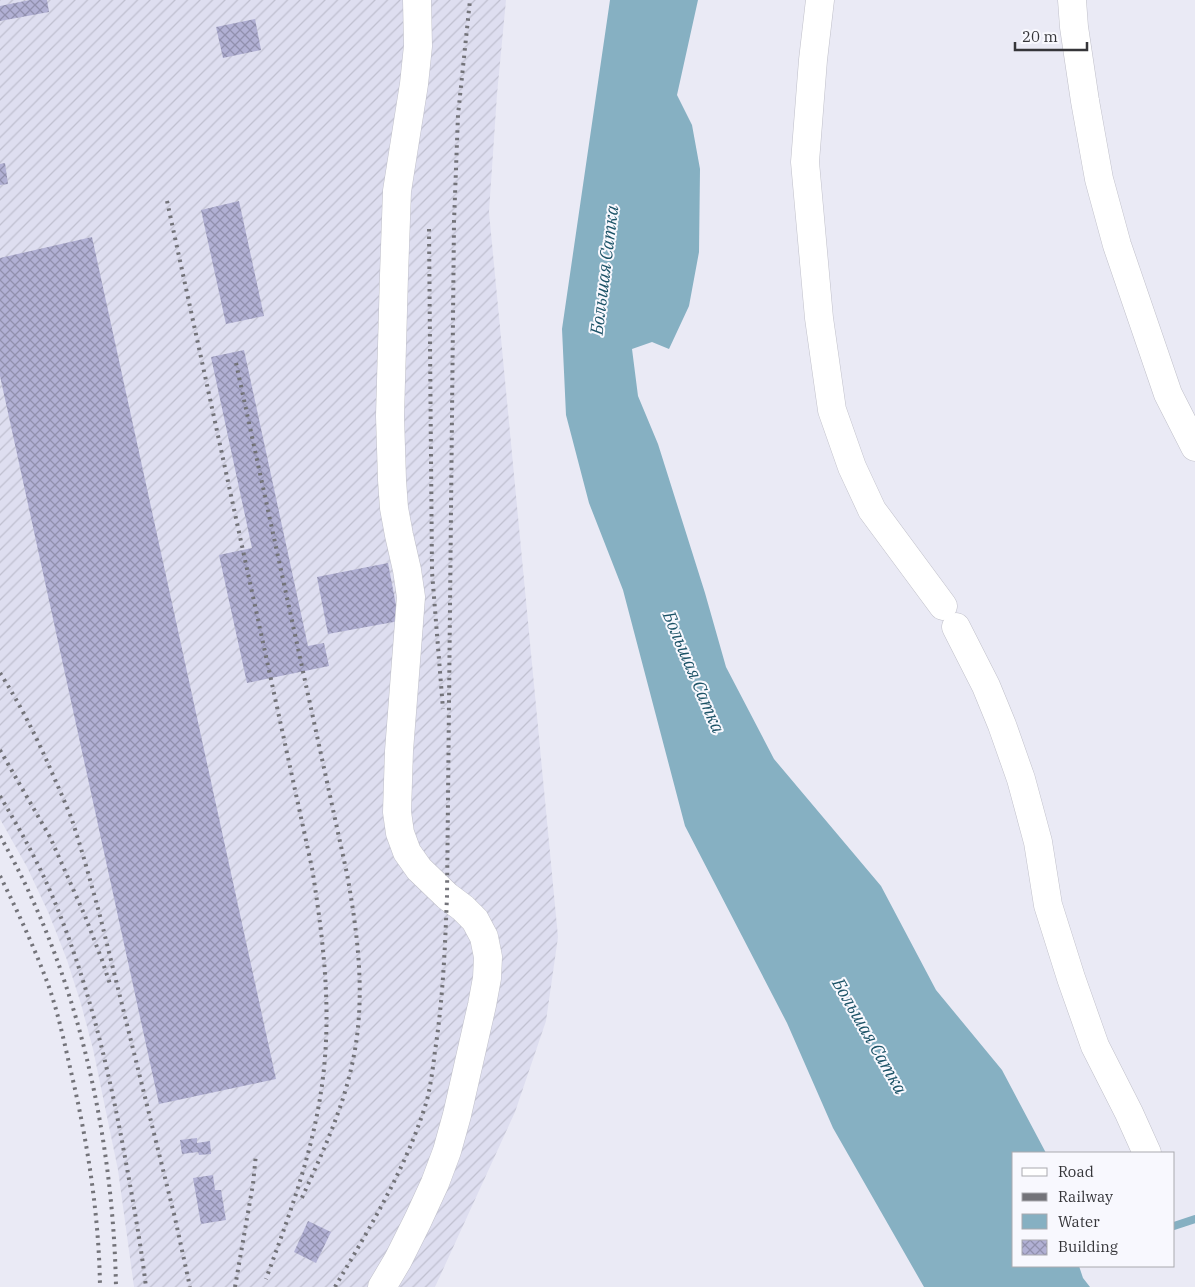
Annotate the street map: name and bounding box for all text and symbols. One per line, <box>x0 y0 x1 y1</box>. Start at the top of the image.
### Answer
scale bar <box>1015 20 1088 52</box>
text: 20 m <box>1022 27 1058 46</box>
water label: Большая Сатка <box>585 204 623 337</box>
water label: Большая Сатка <box>658 607 730 737</box>
water label: Большая Сатка <box>827 973 913 1098</box>
legend <box>1012 1152 1175 1267</box>
text: Road <box>1058 1162 1094 1181</box>
text: Railway <box>1058 1187 1113 1206</box>
text: Water <box>1058 1212 1100 1231</box>
text: Building <box>1058 1237 1118 1256</box>

